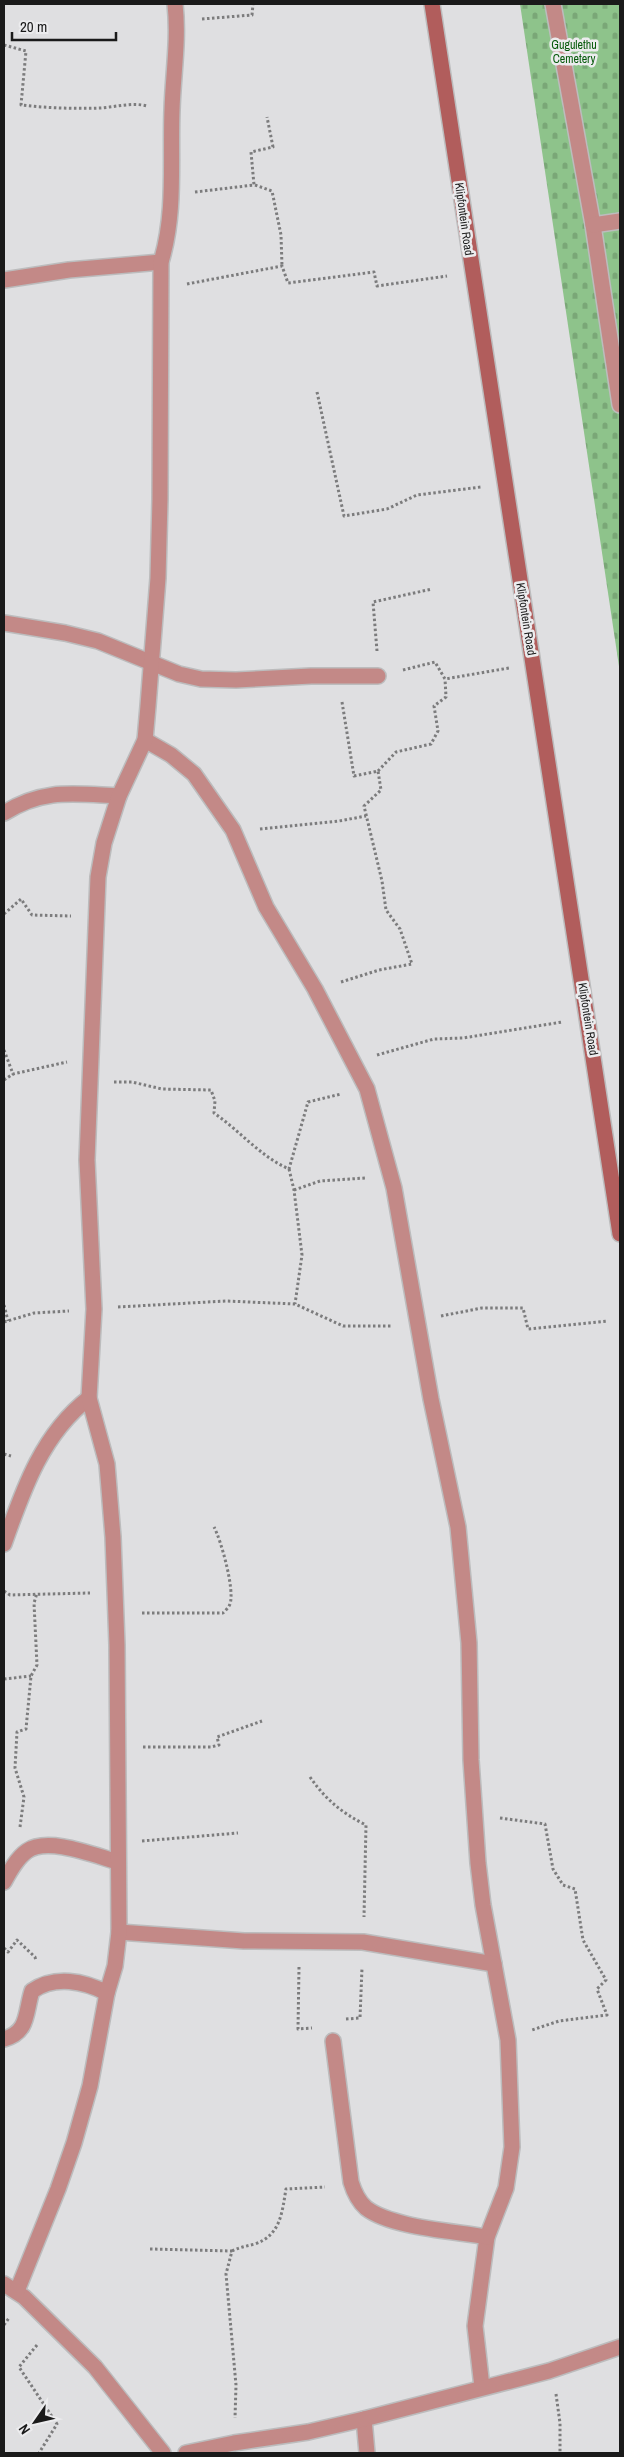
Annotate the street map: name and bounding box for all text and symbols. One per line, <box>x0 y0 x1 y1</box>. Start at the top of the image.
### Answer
scale bar <box>12 10 116 42</box>
text: 20 m <box>20 16 47 37</box>
park label: Gugulethu Cemetery <box>551 37 597 67</box>
street label: Klipfontein Road <box>451 182 477 256</box>
street label: Klipfontein Road <box>512 582 540 656</box>
street label: Klipfontein Road <box>574 982 602 1056</box>
north arrow <box>10 2397 60 2447</box>
text: N <box>14 2421 34 2438</box>

